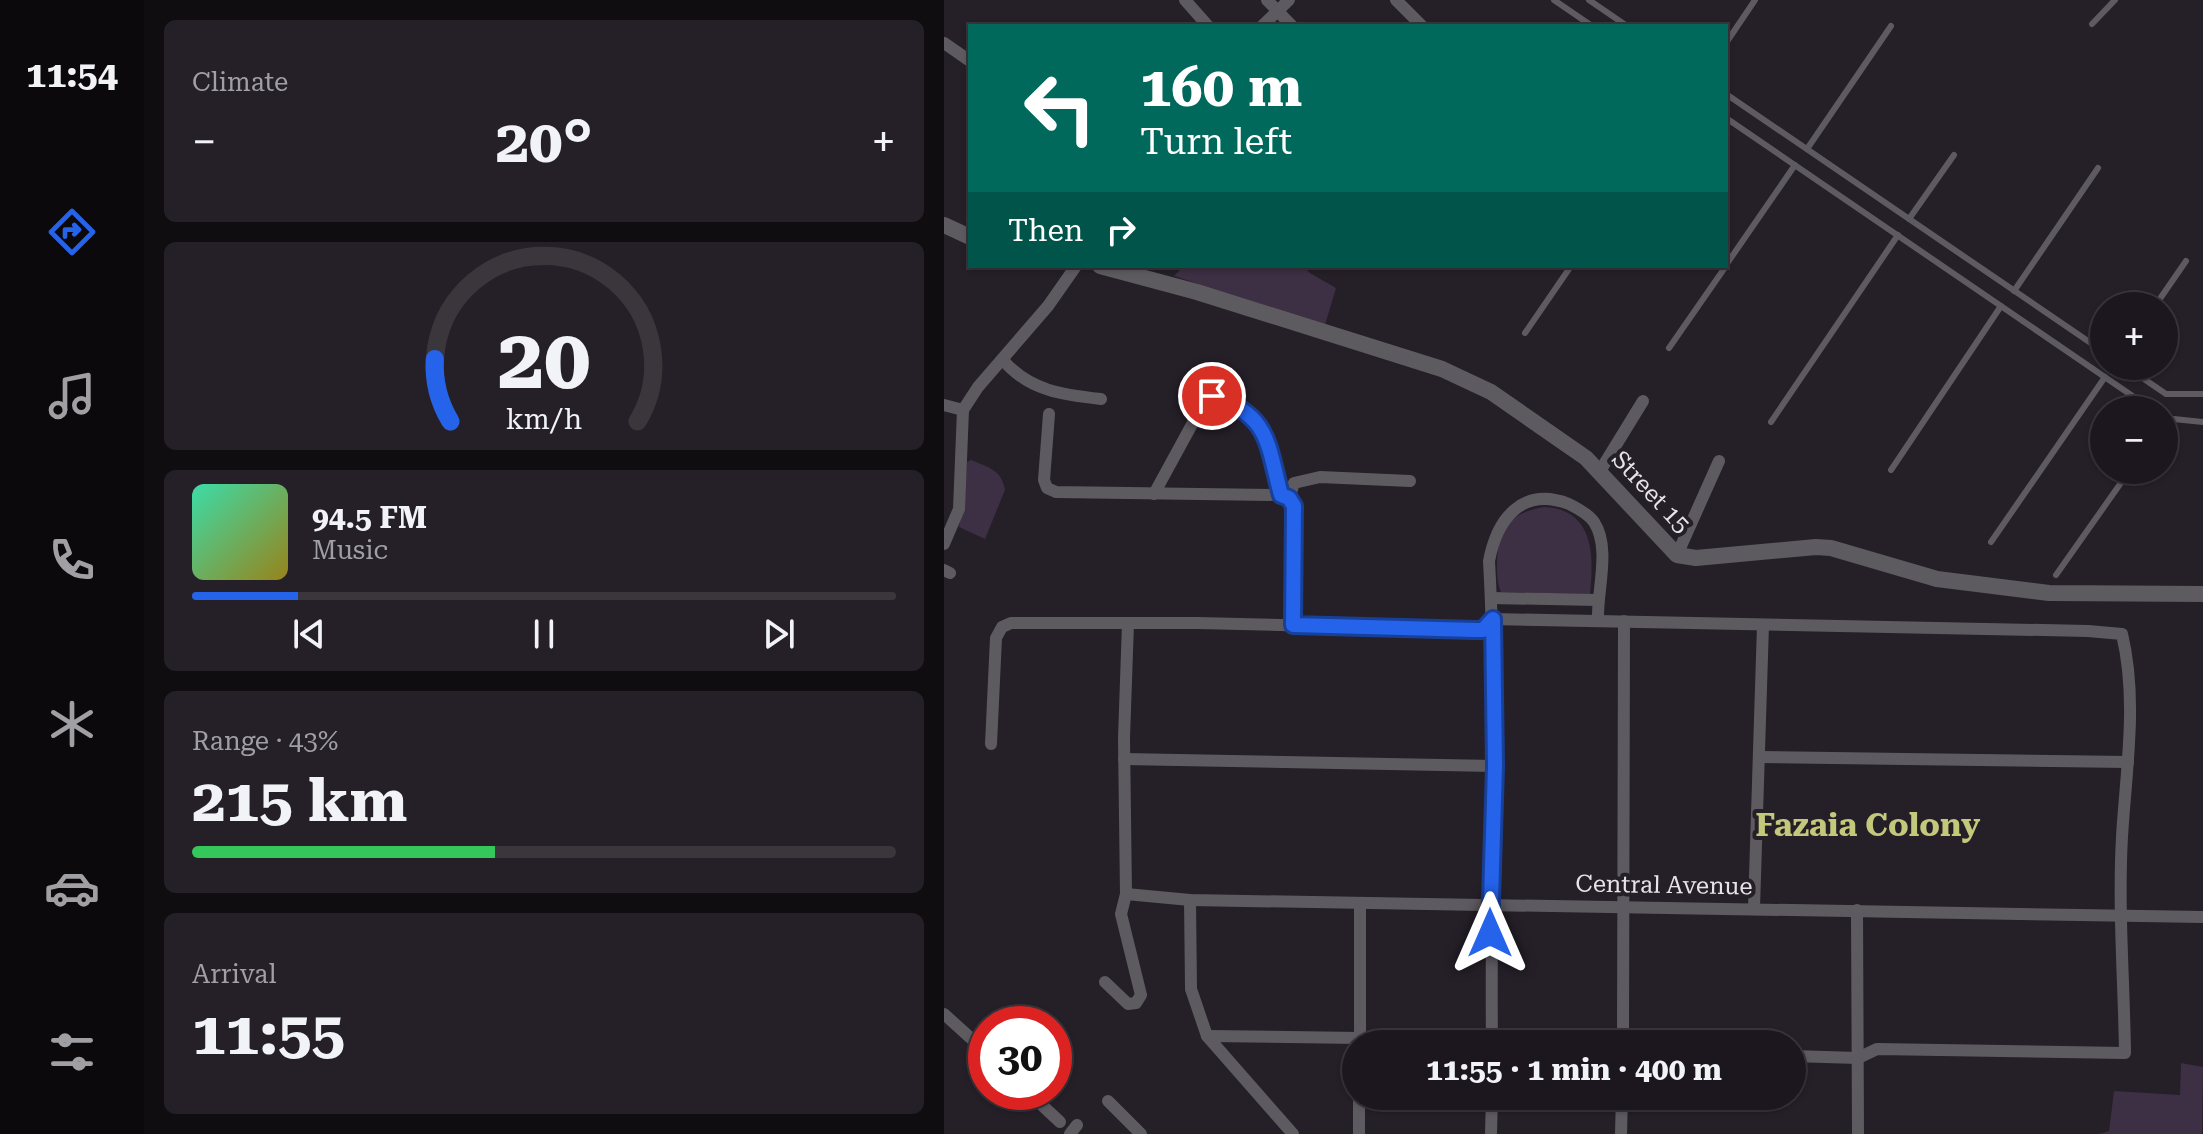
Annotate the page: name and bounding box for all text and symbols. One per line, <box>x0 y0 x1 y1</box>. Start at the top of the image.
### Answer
text: 11:54 <box>26 54 118 96</box>
text: 160 m <box>1140 54 1302 120</box>
icon: left <box>1008 56 1112 160</box>
text: Climate <box>192 67 288 97</box>
text: 20° <box>495 106 593 177</box>
text: − <box>192 116 217 168</box>
text: + <box>871 116 896 168</box>
text: Turn left <box>1140 121 1292 163</box>
icon: directions <box>44 204 100 260</box>
icon: right <box>1099 208 1143 252</box>
text: Then <box>1008 213 1083 248</box>
map controls <box>2090 292 2178 484</box>
button: + <box>2090 292 2178 380</box>
text: 20 <box>497 310 591 407</box>
pin <box>1178 362 1246 430</box>
icon: music <box>44 368 100 424</box>
icon: arrive <box>1190 374 1234 418</box>
button: − <box>2090 396 2178 484</box>
text: km/h <box>506 402 582 436</box>
street label: Street 15 <box>1606 445 1696 539</box>
text: 94.5 FM <box>312 500 427 535</box>
icon: phone <box>44 532 100 588</box>
text: Music <box>312 535 388 565</box>
icon: previous <box>287 612 331 656</box>
icon: pause <box>522 612 566 656</box>
icon: next <box>757 612 801 656</box>
icon: climate <box>44 696 100 752</box>
text: Range · 43% <box>192 726 338 756</box>
text: 215 km <box>192 765 407 836</box>
district label: Fazaia Colony <box>1756 806 1981 844</box>
icon: car <box>44 860 100 916</box>
street label: Central Avenue <box>1575 869 1753 901</box>
position arrow <box>1448 891 1532 975</box>
text: Arrival <box>192 959 277 989</box>
text: 11:55 <box>192 998 345 1069</box>
speed limit sign: 30 <box>968 1006 1072 1110</box>
icon: filters <box>44 1024 100 1080</box>
text: 11:55 · 1 min · 400 m <box>1426 1052 1722 1087</box>

